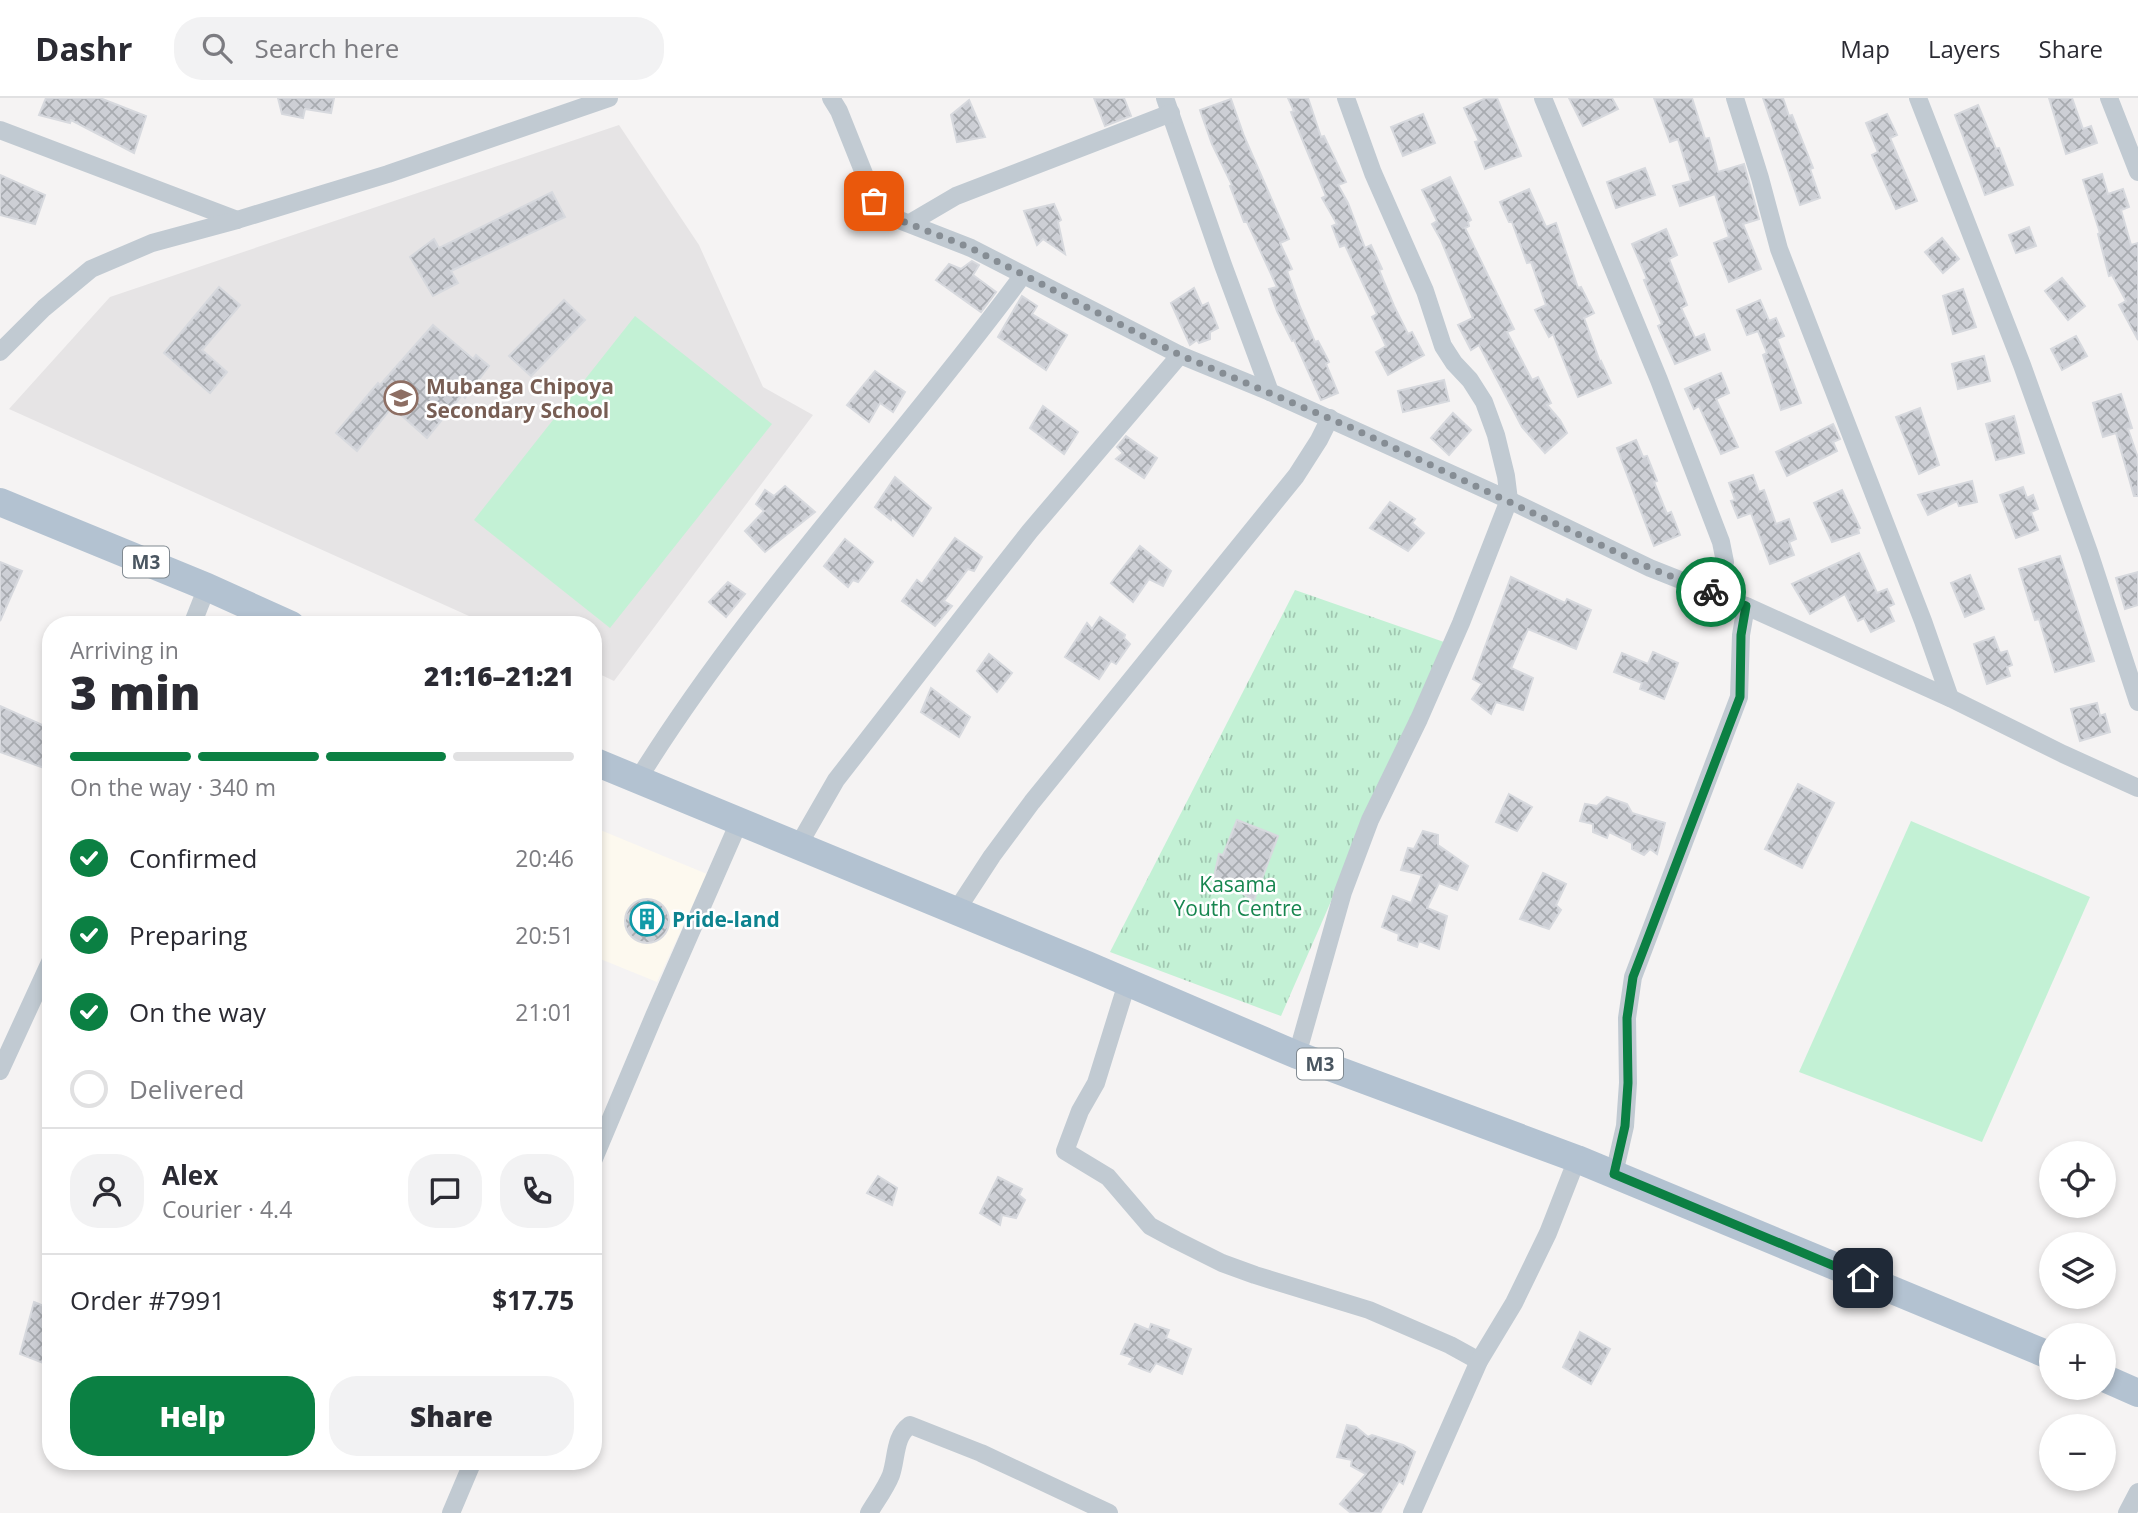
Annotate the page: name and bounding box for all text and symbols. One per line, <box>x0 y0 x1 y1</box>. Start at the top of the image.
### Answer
search box <box>174 17 664 80</box>
text: Dashr <box>35 26 132 71</box>
icon: search <box>198 29 236 67</box>
text: Search here <box>254 30 399 66</box>
text: Map <box>1840 32 1890 65</box>
text: Layers <box>1928 32 2001 65</box>
text: Share <box>2039 32 2103 65</box>
pin <box>844 171 904 231</box>
icon: bag <box>855 182 893 220</box>
place label: Mubanga Chipoya Secondary School <box>426 372 614 424</box>
school or university icon: Mubanga Chipoya Secondary School <box>382 379 420 417</box>
road number: M3 <box>123 547 169 578</box>
courier <box>1676 557 1746 627</box>
icon: bike <box>1692 573 1730 611</box>
text: Arriving in <box>70 634 179 666</box>
text: 21:16–21:21 <box>424 658 574 694</box>
text: 3 min <box>70 661 201 723</box>
text: On the way · 340 m <box>70 771 276 803</box>
icon: check <box>70 839 108 877</box>
text: Confirmed <box>129 840 257 876</box>
text: 20:46 <box>515 842 574 874</box>
park label: Kasama Youth Centre <box>1174 870 1302 922</box>
building icon: Pride-land <box>628 900 666 938</box>
place label: Pride-land <box>672 905 780 933</box>
icon: check <box>70 916 108 954</box>
text: Preparing <box>129 917 247 953</box>
text: 20:51 <box>515 919 574 951</box>
icon: check <box>70 993 108 1031</box>
text: On the way <box>129 994 266 1030</box>
text: 21:01 <box>515 996 574 1028</box>
road number: M3 <box>1297 1048 1343 1080</box>
text: Delivered <box>129 1071 244 1107</box>
map controls <box>2039 1141 2116 1491</box>
button: locate <box>2039 1141 2116 1218</box>
button: person <box>70 1154 144 1228</box>
button: chat <box>408 1154 482 1228</box>
button: phone <box>500 1154 574 1228</box>
text: Alex <box>162 1157 218 1193</box>
text: Courier · 4.4 <box>162 1193 292 1225</box>
button: layers <box>2039 1232 2116 1309</box>
pin <box>1833 1248 1893 1308</box>
icon: home <box>1844 1259 1882 1297</box>
text: Order #7991 <box>70 1282 225 1318</box>
text: $17.75 <box>492 1282 574 1318</box>
button: + <box>2039 1323 2116 1400</box>
button: Help <box>70 1376 315 1456</box>
button: Share <box>329 1376 574 1456</box>
button: − <box>2039 1414 2116 1491</box>

